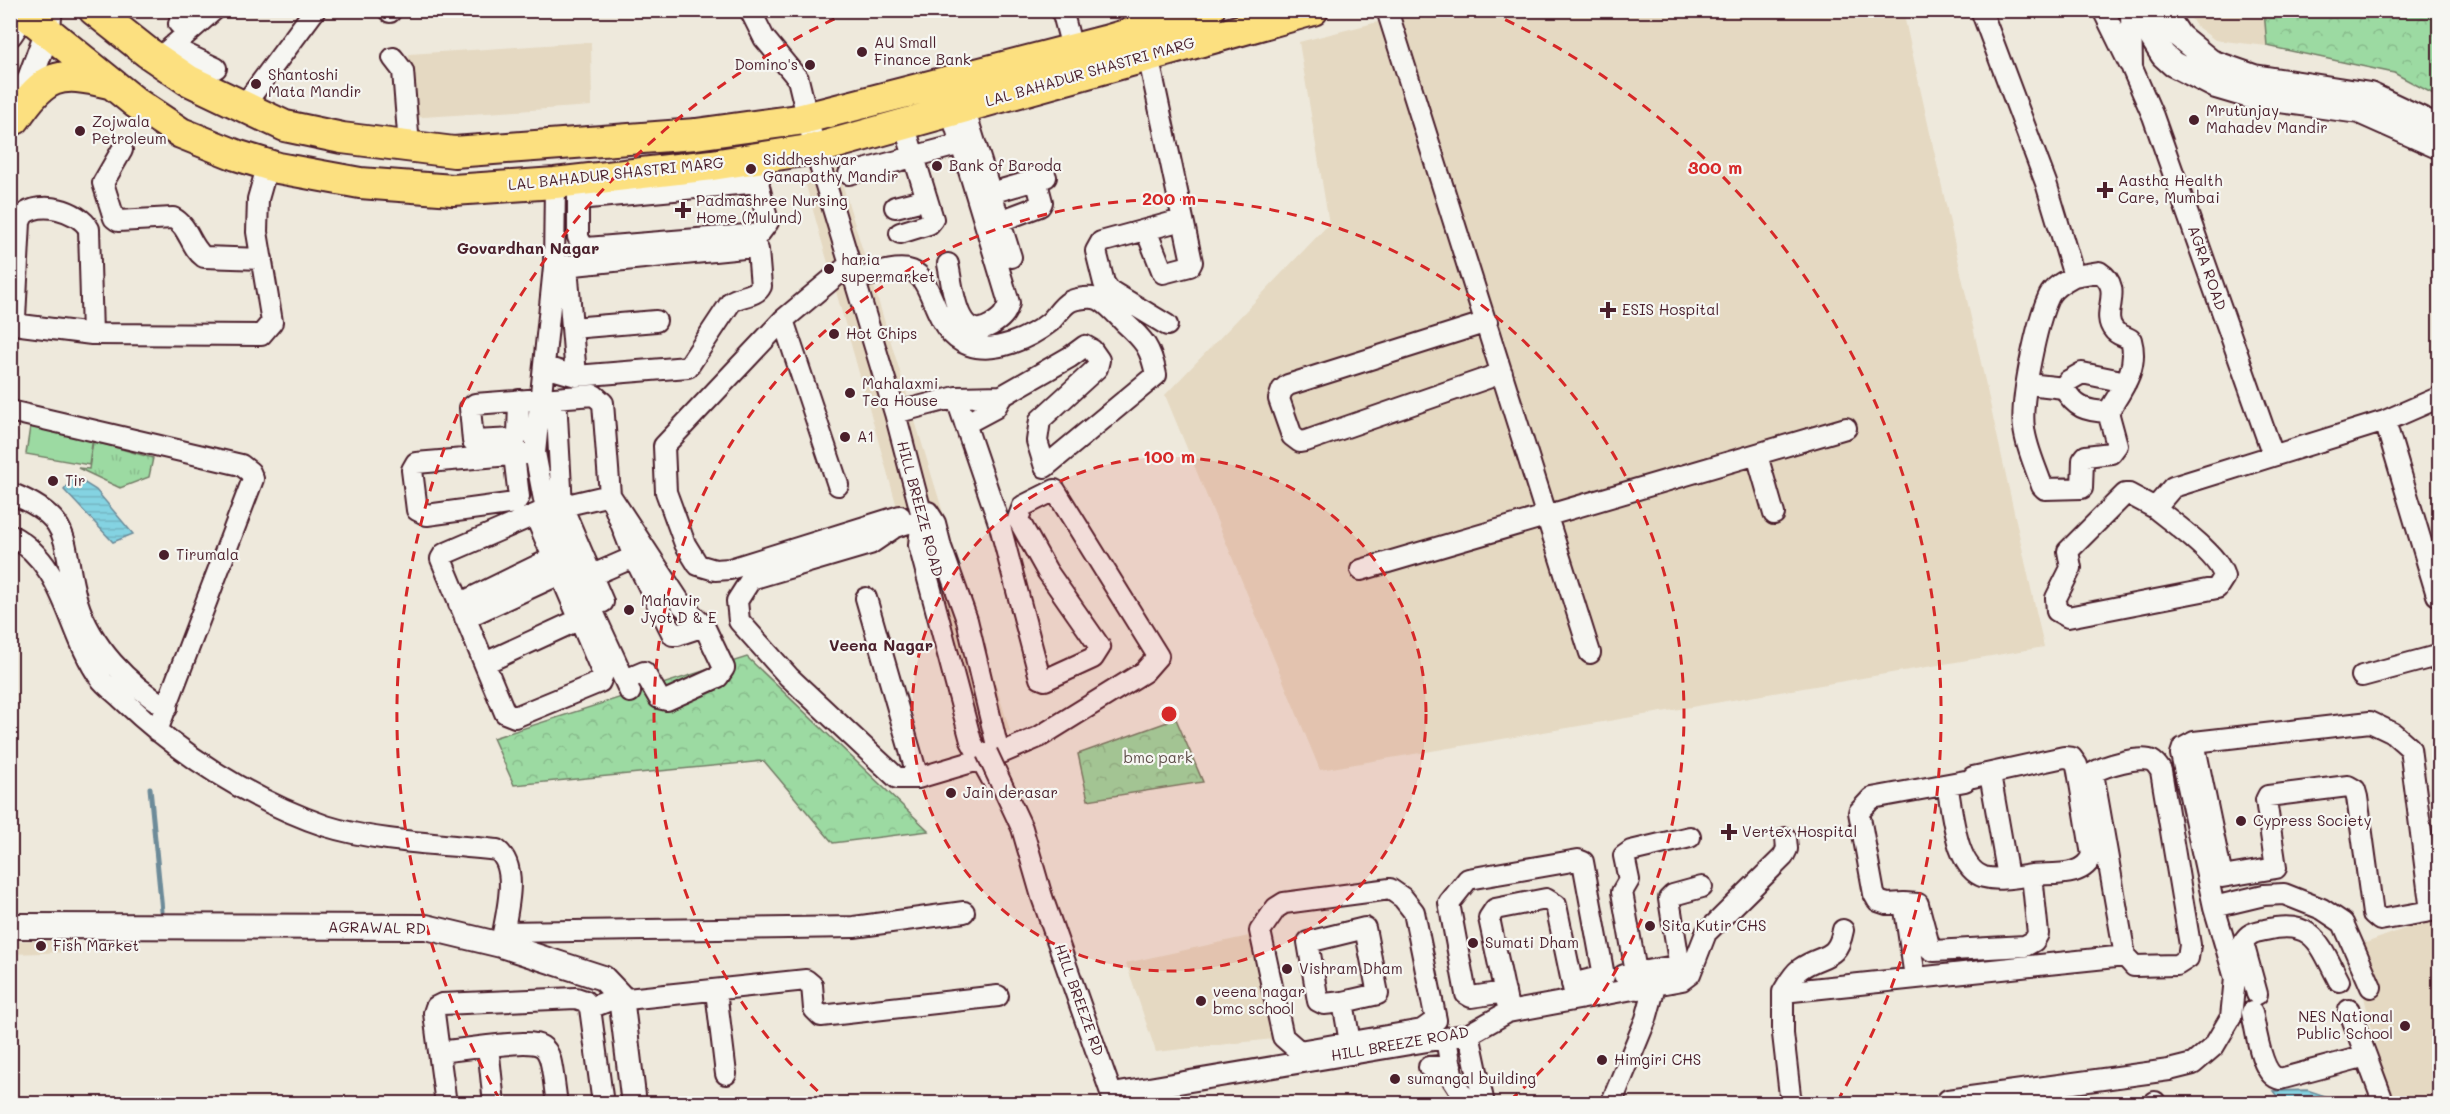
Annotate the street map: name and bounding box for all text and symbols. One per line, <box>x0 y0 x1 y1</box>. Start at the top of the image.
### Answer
place label: AU Small Finance Bank <box>874 32 971 69</box>
street label: LAL BAHADUR SHASTRI MARG <box>983 32 1197 111</box>
marker: AU Small Finance Bank <box>855 45 869 59</box>
place label: Domino's <box>734 54 798 74</box>
marker: Domino's <box>803 58 817 72</box>
place label: Shantoshi Mata Mandir <box>268 64 361 101</box>
marker: Shantoshi Mata Mandir <box>249 77 263 91</box>
place label: Mrutunjay Mahadev Mandir <box>2206 100 2328 137</box>
place label: Zojwala Petroleum <box>92 111 167 148</box>
marker: Mrutunjay Mahadev Mandir <box>2187 113 2201 127</box>
marker: Zojwala Petroleum <box>73 124 87 138</box>
place label: Siddheshwar Ganapathy Mandir <box>763 149 899 186</box>
street label: LAL BAHADUR SHASTRI MARG <box>507 152 725 194</box>
place label: Bank of Baroda <box>949 155 1062 175</box>
text: 300 m <box>1688 155 1742 179</box>
marker: Bank of Baroda <box>930 159 944 173</box>
marker: Siddheshwar Ganapathy Mandir <box>744 162 758 176</box>
place label: Aastha Health Care, Mumbai <box>2118 170 2222 207</box>
marker: Aastha Health Care, Mumbai <box>2096 181 2114 199</box>
text: 200 m <box>1142 186 1196 210</box>
place label: Padmashree Nursing Home (Mulund) <box>696 190 848 227</box>
marker: Padmashree Nursing Home (Mulund) <box>674 201 692 219</box>
street label: AGRA ROAD <box>2184 223 2232 313</box>
district label: Govardhan Nagar <box>457 237 599 258</box>
place label: haria supermarket <box>841 249 935 286</box>
marker: haria supermarket <box>822 262 836 276</box>
place label: ESIS Hospital <box>1622 299 1719 319</box>
marker: ESIS Hospital <box>1599 301 1617 319</box>
place label: Hot Chips <box>846 323 917 343</box>
marker: Hot Chips <box>827 327 841 341</box>
place label: Mahalaxmi Tea House <box>862 373 938 410</box>
marker: Mahalaxmi Tea House <box>843 386 857 400</box>
place label: A1 <box>857 426 874 446</box>
marker: A1 <box>838 430 852 444</box>
street label: HILL BREEZE ROAD <box>893 439 949 579</box>
text: 100 m <box>1143 444 1195 468</box>
place label: Tir <box>65 470 85 490</box>
marker: Tir <box>46 474 60 488</box>
place label: Tirumala <box>176 544 239 564</box>
marker: Tirumala <box>157 548 171 562</box>
place label: Mahavir Jyot D & E <box>641 590 717 627</box>
marker: Mahavir Jyot D & E <box>622 603 636 617</box>
district label: Veena Nagar <box>829 634 933 655</box>
centre of rings <box>1159 704 1179 724</box>
park label: bmc park <box>1123 747 1193 767</box>
place label: Jain derasar <box>963 782 1058 802</box>
marker: Jain derasar <box>944 786 958 800</box>
place label: Cypress Society <box>2253 810 2372 830</box>
marker: Cypress Society <box>2234 814 2248 828</box>
place label: Vertex Hospital <box>1742 821 1857 841</box>
marker: Vertex Hospital <box>1720 823 1738 841</box>
place label: Sita Kutir CHS <box>1662 915 1766 935</box>
street label: AGRAWAL RD <box>328 916 426 938</box>
marker: Sita Kutir CHS <box>1643 919 1657 933</box>
place label: Sumati Dham <box>1485 932 1579 952</box>
place label: Fish Market <box>53 935 139 955</box>
marker: Sumati Dham <box>1466 936 1480 950</box>
marker: Fish Market <box>34 939 48 953</box>
street label: HILL BREEZE RD <box>1050 941 1109 1058</box>
place label: Vishram Dham <box>1299 958 1403 978</box>
marker: Vishram Dham <box>1280 962 1294 976</box>
place label: veena nagar bmc school <box>1213 981 1305 1018</box>
marker: veena nagar bmc school <box>1194 994 1208 1008</box>
place label: NES National Public School <box>2297 1006 2393 1043</box>
marker: NES National Public School <box>2398 1019 2412 1033</box>
street label: HILL BREEZE ROAD <box>1329 1021 1470 1065</box>
place label: Himgiri CHS <box>1614 1049 1701 1069</box>
marker: Himgiri CHS <box>1595 1053 1609 1067</box>
place label: sumangal building <box>1407 1068 1536 1088</box>
marker: sumangal building <box>1388 1072 1402 1086</box>

